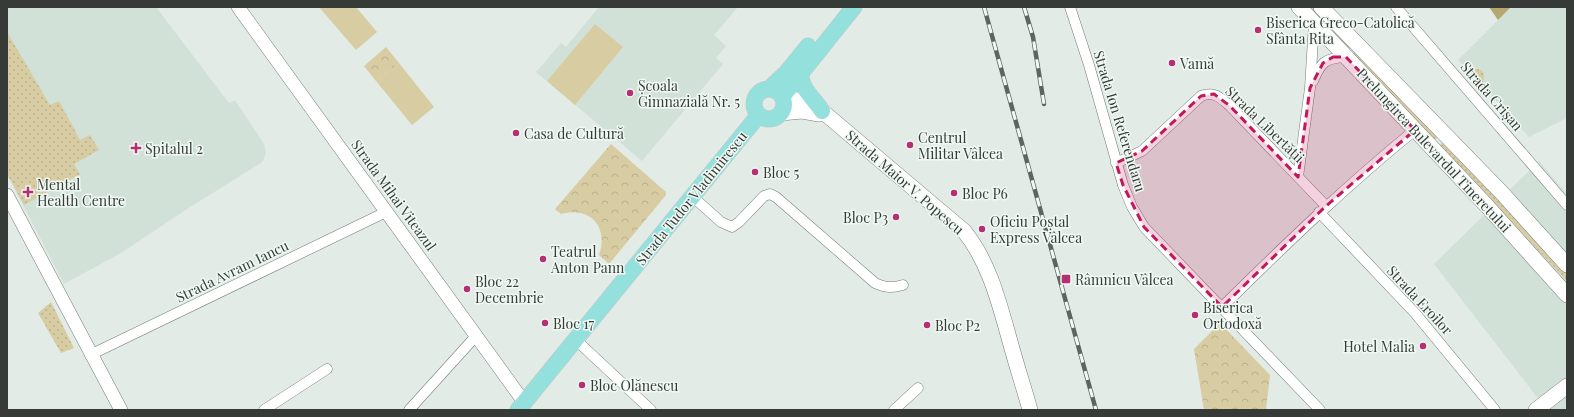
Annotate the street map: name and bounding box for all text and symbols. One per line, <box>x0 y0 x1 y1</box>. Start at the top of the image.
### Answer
place label: Biserica Greco-Catolică Sfânta Rita <box>1266 13 1415 48</box>
marker: Biserica Greco-Catolică Sfânta Rita <box>1253 25 1263 35</box>
street label: Strada Ion Referendaru <box>1089 48 1151 194</box>
place label: Vamă <box>1179 54 1214 73</box>
street label: Strada Crișan <box>1457 57 1528 135</box>
marker: Vamă <box>1167 58 1177 68</box>
street label: Prelungirea Bulevardul Tineretului <box>1353 64 1515 236</box>
place label: Școala Gimnazială Nr. 5 <box>638 76 740 111</box>
street label: Strada Libertății <box>1221 81 1309 167</box>
marker: Școala Gimnazială Nr. 5 <box>625 88 635 98</box>
place label: Casa de Cultură <box>524 124 624 143</box>
street label: Strada Maior V. Popescu <box>842 125 968 239</box>
street label: Strada Tudor Vladimirescu <box>631 127 751 269</box>
marker: Casa de Cultură <box>511 128 521 138</box>
place label: Centrul Militar Vâlcea <box>918 128 1003 163</box>
street label: Strada Mihai Viteazul <box>347 136 441 254</box>
place label: Spitalul 2 <box>145 139 203 158</box>
marker: Centrul Militar Vâlcea <box>905 140 915 150</box>
marker: Spitalul 2 <box>130 142 142 154</box>
place label: Bloc 5 <box>763 163 799 182</box>
marker: Bloc 5 <box>750 167 760 177</box>
place label: Mental Health Centre <box>37 175 125 210</box>
place label: Bloc P6 <box>962 184 1008 203</box>
marker: Mental Health Centre <box>22 186 34 198</box>
marker: Bloc P6 <box>949 188 959 198</box>
place label: Bloc P3 <box>843 208 888 227</box>
marker: Bloc P3 <box>891 212 901 222</box>
place label: Oficiu Poștal Express Vâlcea <box>990 212 1082 247</box>
marker: Oficiu Poștal Express Vâlcea <box>977 224 987 234</box>
street label: Strada Avram Iancu <box>172 235 292 307</box>
place label: Teatrul Anton Pann <box>550 242 625 277</box>
marker: Teatrul Anton Pann <box>538 254 548 264</box>
street label: Strada Eroilor <box>1383 261 1458 339</box>
place label: Râmnicu Vâlcea <box>1075 270 1174 289</box>
place label: Bloc 22 Decembrie <box>475 272 544 307</box>
marker: Râmnicu Vâlcea <box>1060 273 1072 285</box>
marker: Bloc 22 Decembrie <box>462 284 472 294</box>
place label: Biserica Ortodoxă <box>1203 298 1262 333</box>
marker: Biserica Ortodoxă <box>1190 310 1200 320</box>
place label: Bloc 17 <box>553 314 595 333</box>
place label: Bloc P2 <box>935 316 981 335</box>
marker: Bloc 17 <box>540 318 550 328</box>
marker: Bloc P2 <box>922 320 932 330</box>
place label: Hotel Malia <box>1343 337 1415 356</box>
marker: Hotel Malia <box>1418 341 1428 351</box>
place label: Bloc Olănescu <box>590 376 678 395</box>
marker: Bloc Olănescu <box>577 380 587 390</box>

